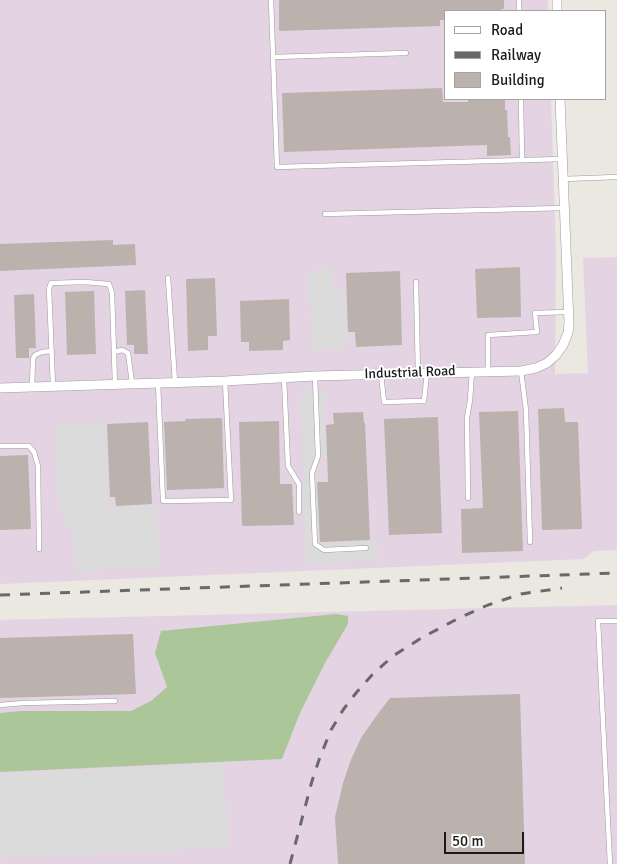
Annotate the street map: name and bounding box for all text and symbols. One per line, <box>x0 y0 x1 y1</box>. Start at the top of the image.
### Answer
legend <box>444 10 607 100</box>
text: Road <box>491 21 523 39</box>
text: Railway <box>491 46 541 64</box>
text: Building <box>491 71 545 89</box>
street label: Industrial Road <box>364 363 456 383</box>
scale bar <box>447 822 527 854</box>
text: 50 m <box>452 832 483 850</box>

